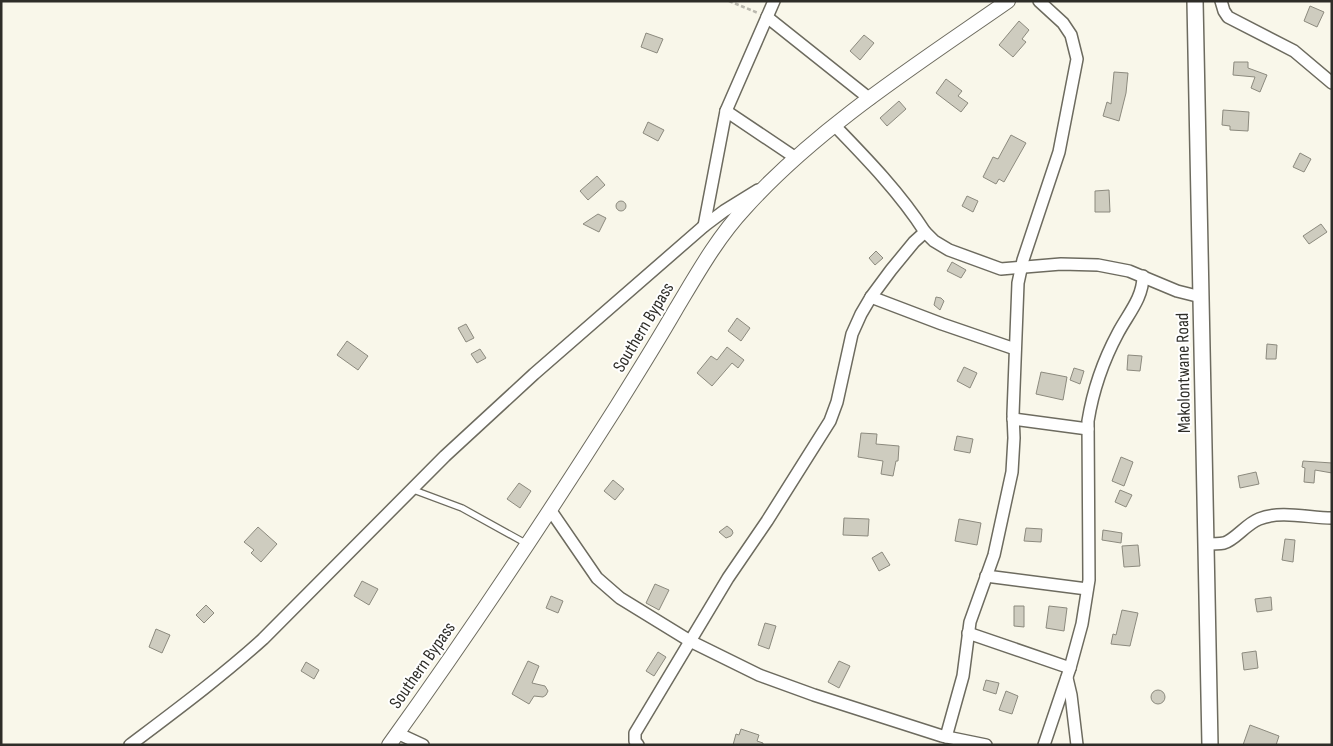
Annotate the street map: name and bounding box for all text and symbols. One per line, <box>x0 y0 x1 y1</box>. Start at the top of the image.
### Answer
street label: Southern Bypass <box>608 279 678 376</box>
street label: Makolontwane Road <box>1172 313 1195 433</box>
street label: Southern Bypass <box>385 618 460 713</box>

